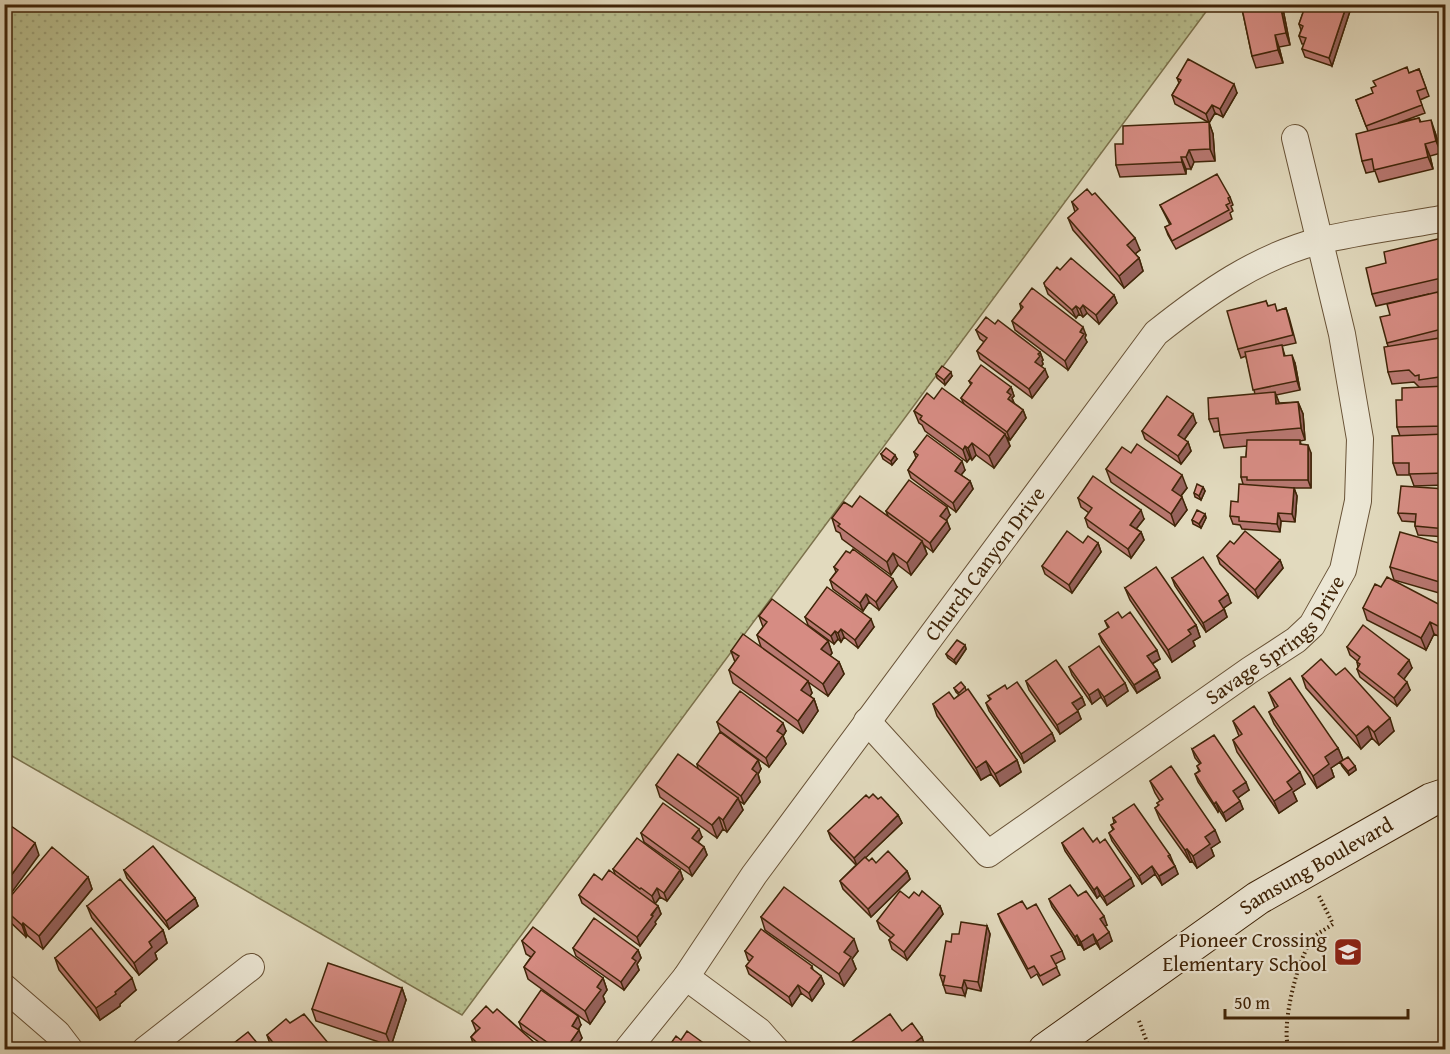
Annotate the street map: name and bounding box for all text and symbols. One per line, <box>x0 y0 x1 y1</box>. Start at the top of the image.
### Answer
street label: Church Canyon Drive <box>917 479 1052 647</box>
street label: Savage Springs Drive <box>1199 569 1352 712</box>
street label: Samsung Boulevard <box>1232 808 1399 922</box>
place label: Pioneer Crossing Elementary School <box>1162 924 1328 979</box>
school or university icon: Pioneer Crossing Elementary School <box>1332 936 1364 968</box>
scale bar <box>1225 982 1408 1020</box>
text: 50 m <box>1234 989 1270 1016</box>

